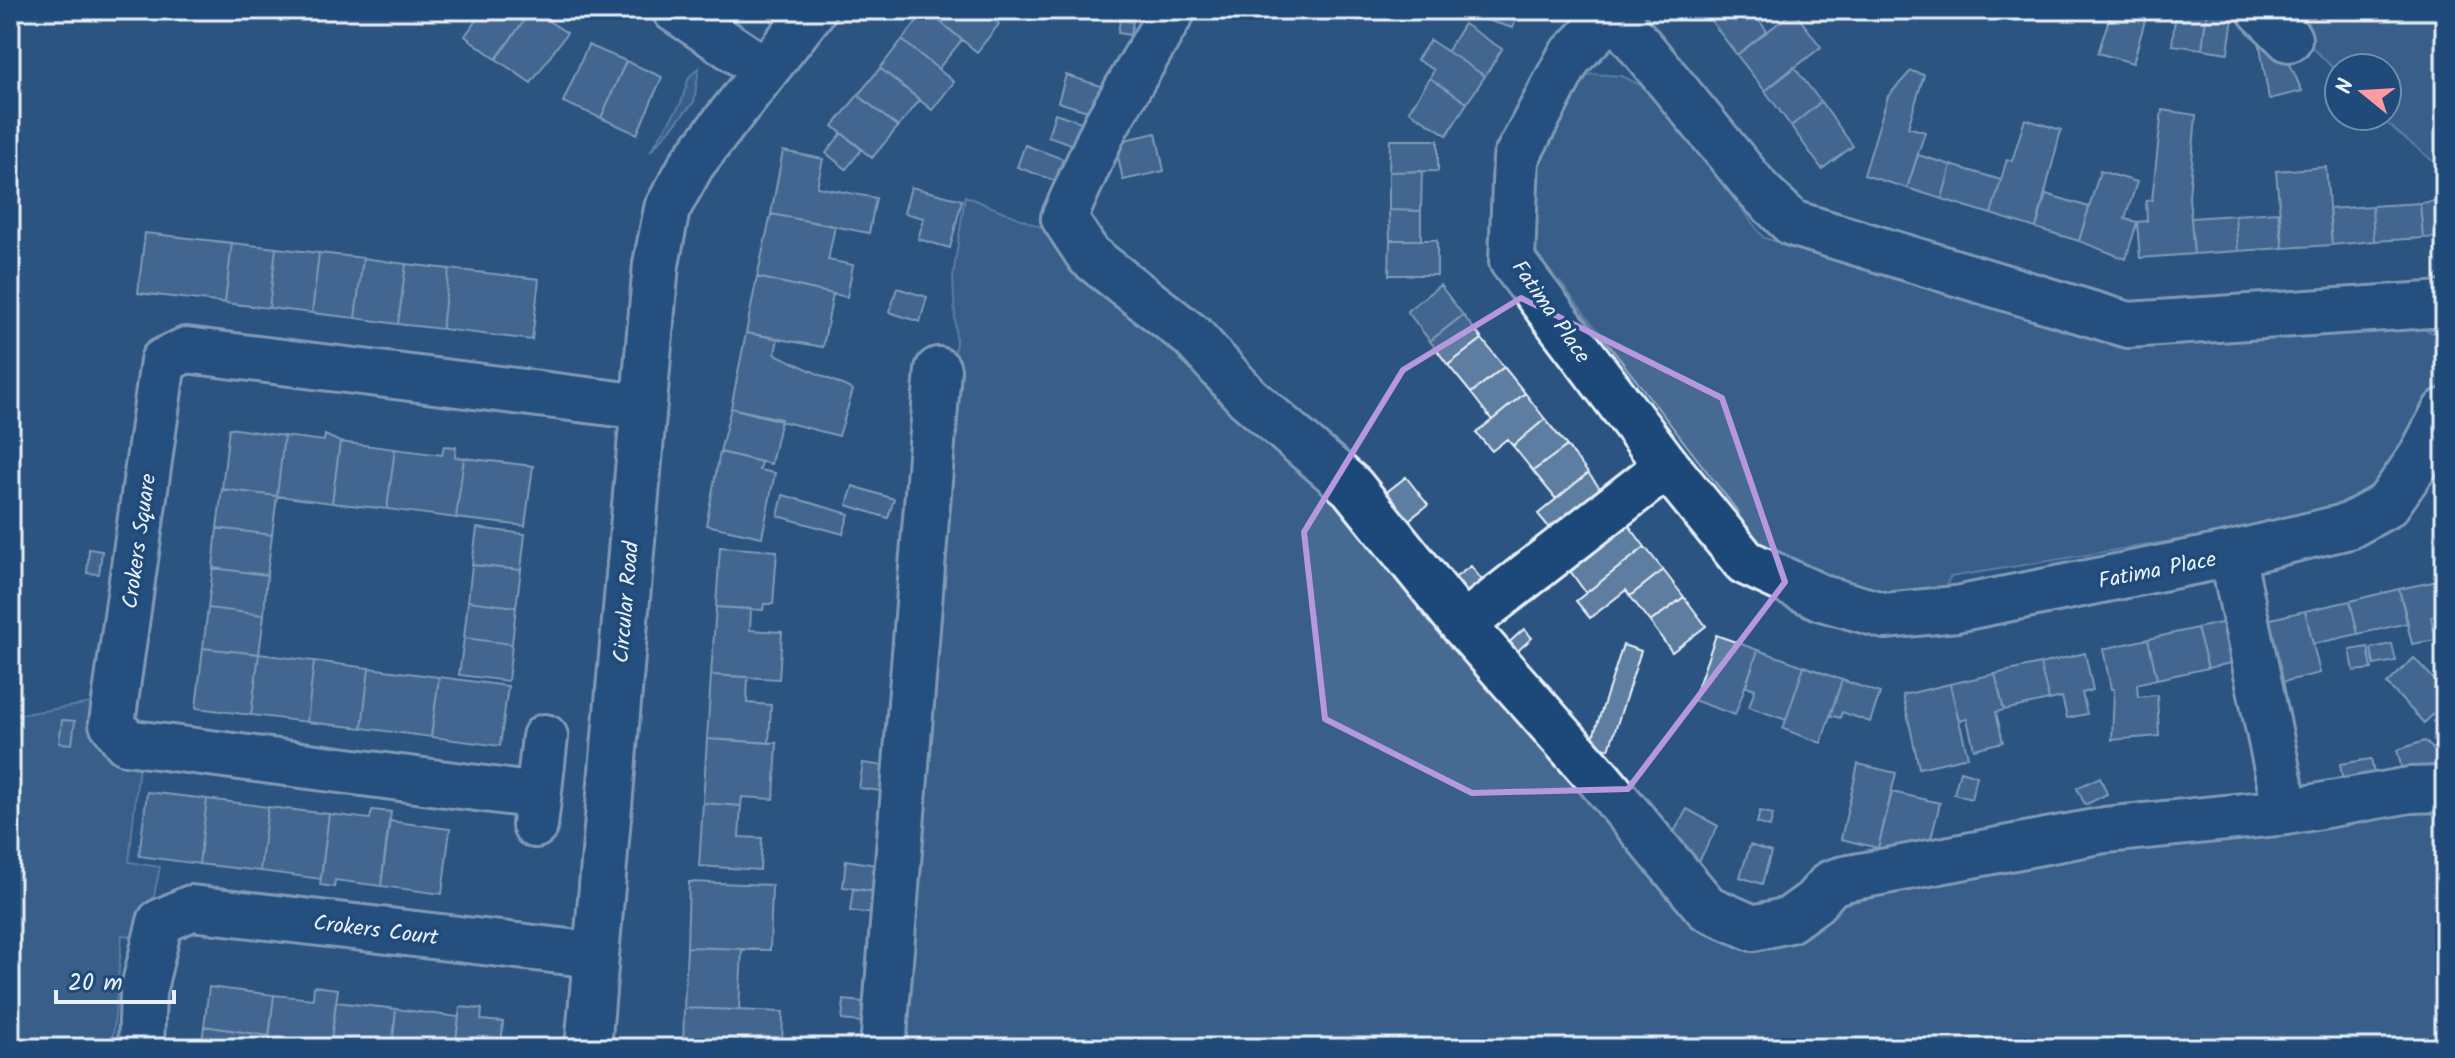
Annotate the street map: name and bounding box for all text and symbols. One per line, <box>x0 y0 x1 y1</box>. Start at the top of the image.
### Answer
north arrow <box>2323 52 2403 132</box>
text: N <box>2328 74 2365 99</box>
street label: Fatima Place <box>1501 253 1599 372</box>
street label: Crokers Square <box>114 471 167 611</box>
street label: Circular Road <box>605 539 650 665</box>
street label: Fatima Place <box>2095 543 2220 600</box>
street label: Crokers Court <box>311 906 441 957</box>
scale bar <box>56 954 174 1004</box>
text: 20 m <box>68 964 123 1003</box>

